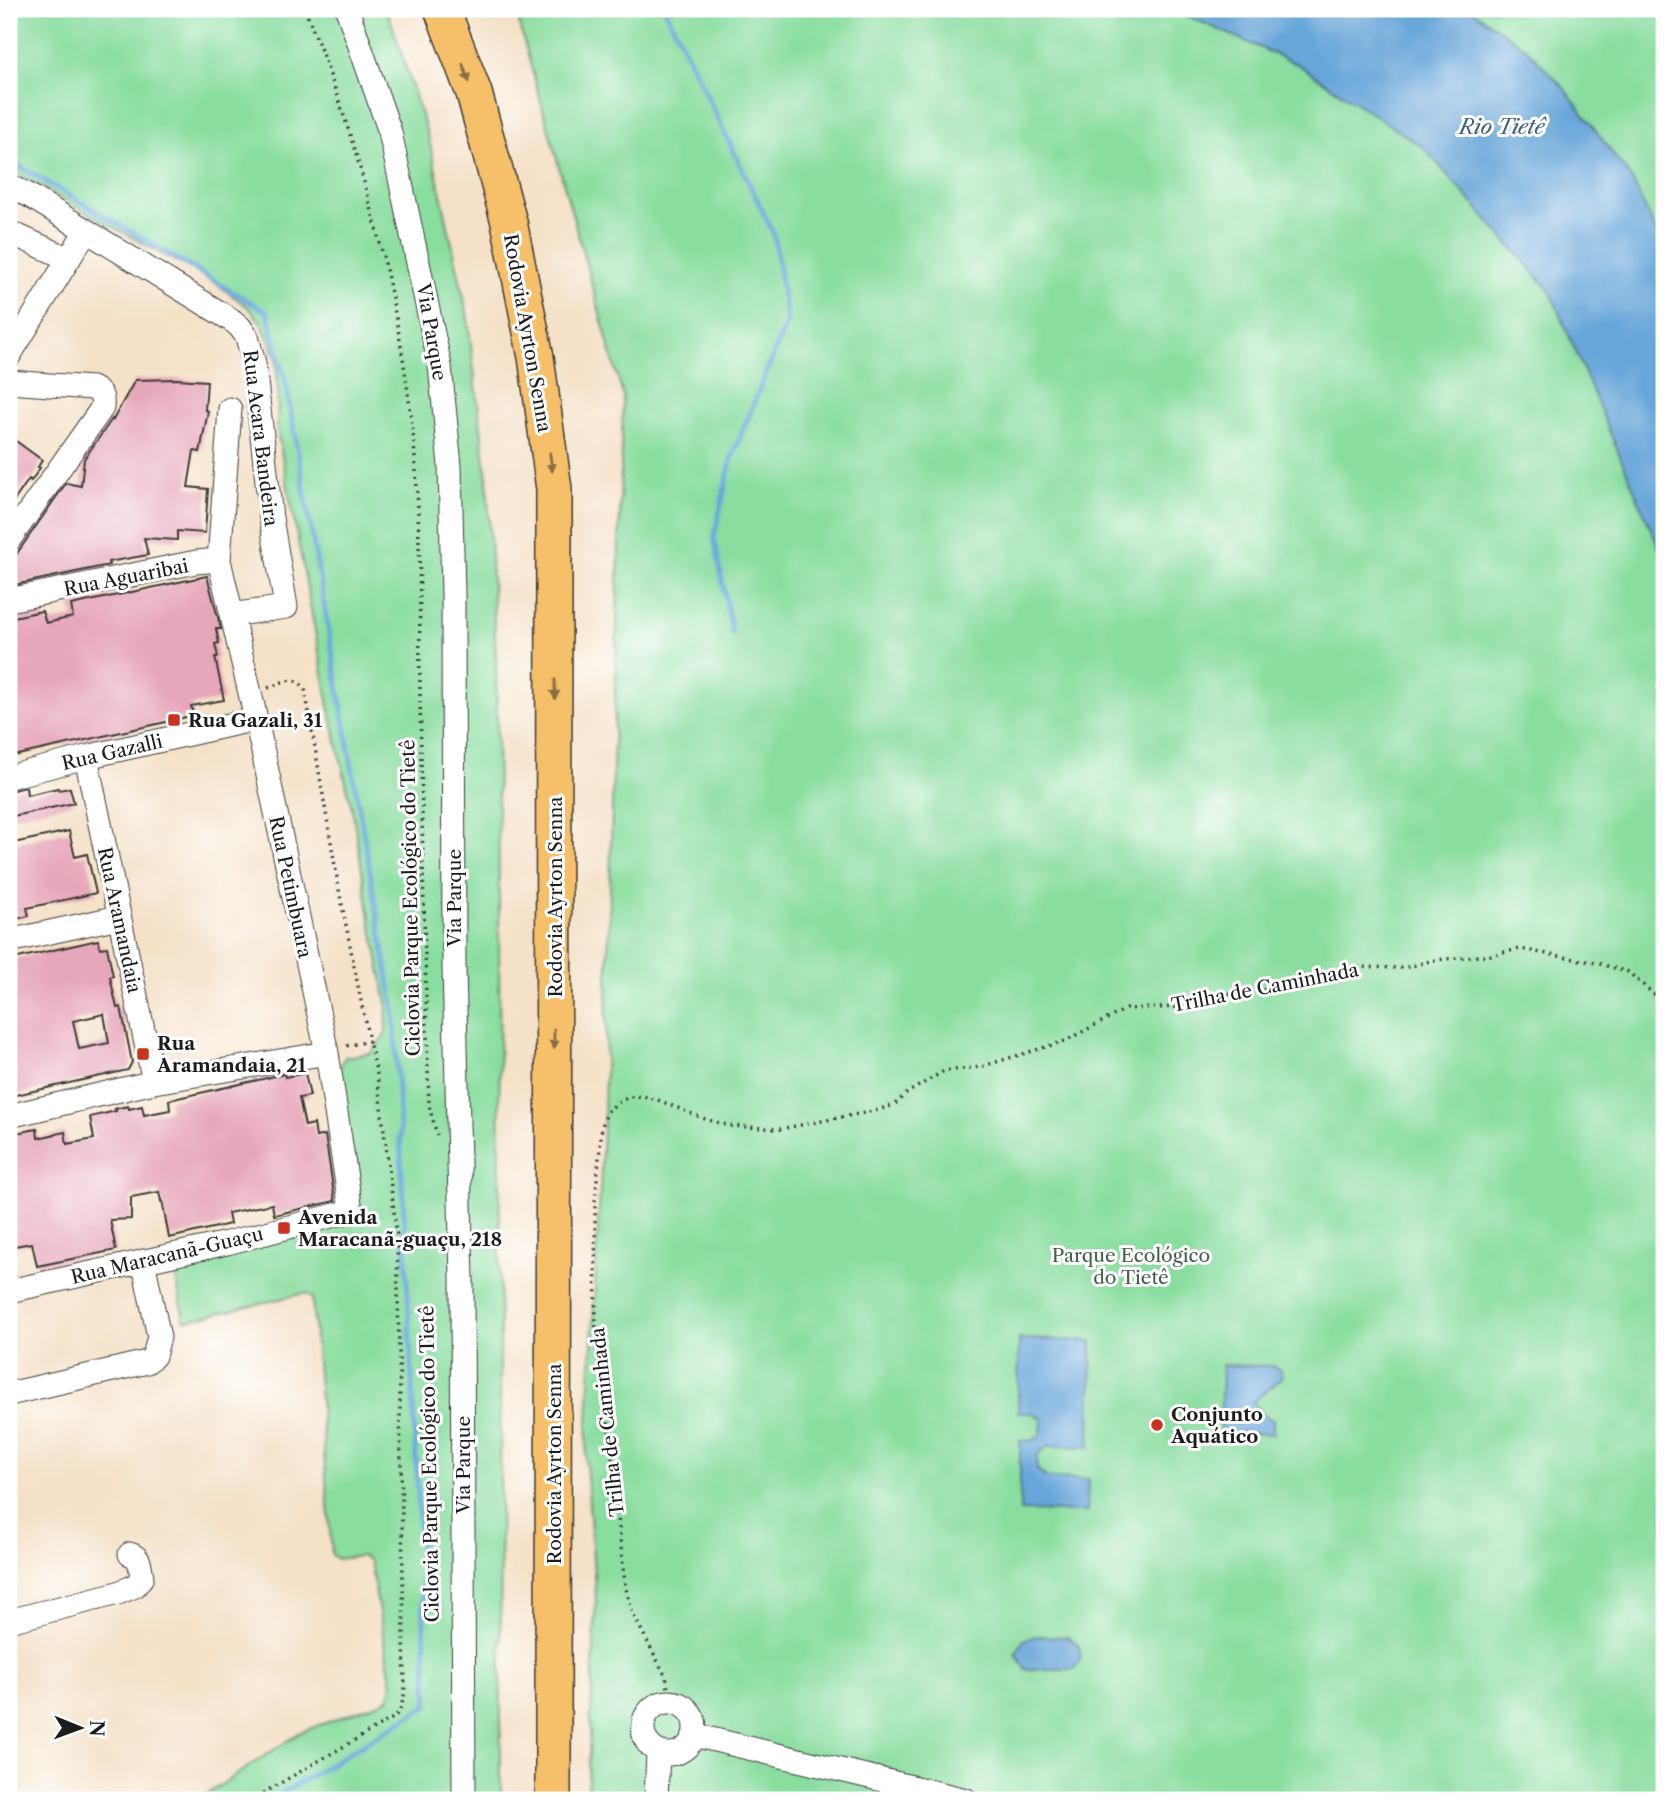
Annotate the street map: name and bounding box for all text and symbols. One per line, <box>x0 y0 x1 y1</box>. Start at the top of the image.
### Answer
one-way arrow <box>461 62 472 83</box>
water label: Rio Tietê <box>1457 114 1547 139</box>
street label: Rodovia Ayrton Senna <box>499 232 556 434</box>
street label: Via Parque <box>411 281 451 382</box>
street label: Rua Acara Bandeira <box>238 349 283 527</box>
one-way arrow <box>545 451 556 473</box>
street label: Rua Aguaribai <box>62 554 191 601</box>
one-way arrow <box>549 678 561 700</box>
place label: Rua Gazali, 31 <box>188 709 323 732</box>
marker: Rua Gazali, 31 <box>166 712 182 728</box>
street label: Rua Gazalli <box>60 730 165 775</box>
street label: Ciclovia Parque Ecológico do Tietê <box>396 739 425 1057</box>
street label: Rodovia Ayrton Senna <box>544 797 567 997</box>
street label: Rua Petimbuara <box>264 814 317 960</box>
street label: Rua Aramandaia <box>93 845 146 995</box>
street label: Via Parque <box>443 849 466 948</box>
street label: Trilha de Caminhada <box>1170 958 1361 1017</box>
one-way arrow <box>548 1028 560 1050</box>
place label: Rua Aramandaia, 21 <box>156 1032 306 1077</box>
marker: Rua Aramandaia, 21 <box>135 1046 151 1062</box>
place label: Avenida Maracanã-guaçu, 218 <box>297 1206 502 1251</box>
marker: Avenida Maracanã-guaçu, 218 <box>276 1220 292 1236</box>
street label: Rua Maracanã-Guaçu <box>69 1222 266 1289</box>
park label: Parque Ecológico do Tietê <box>1052 1244 1210 1289</box>
street label: Ciclovia Parque Ecológico do Tietê <box>415 1305 444 1623</box>
street label: Trilha de Caminhada <box>586 1326 629 1518</box>
street label: Rodovia Ayrton Senna <box>543 1364 566 1564</box>
place label: Conjunto Aquático <box>1170 1403 1263 1448</box>
street label: Via Parque <box>452 1416 475 1515</box>
marker: Conjunto Aquático <box>1149 1417 1165 1433</box>
north arrow <box>46 1694 116 1764</box>
text: N <box>85 1720 108 1737</box>

